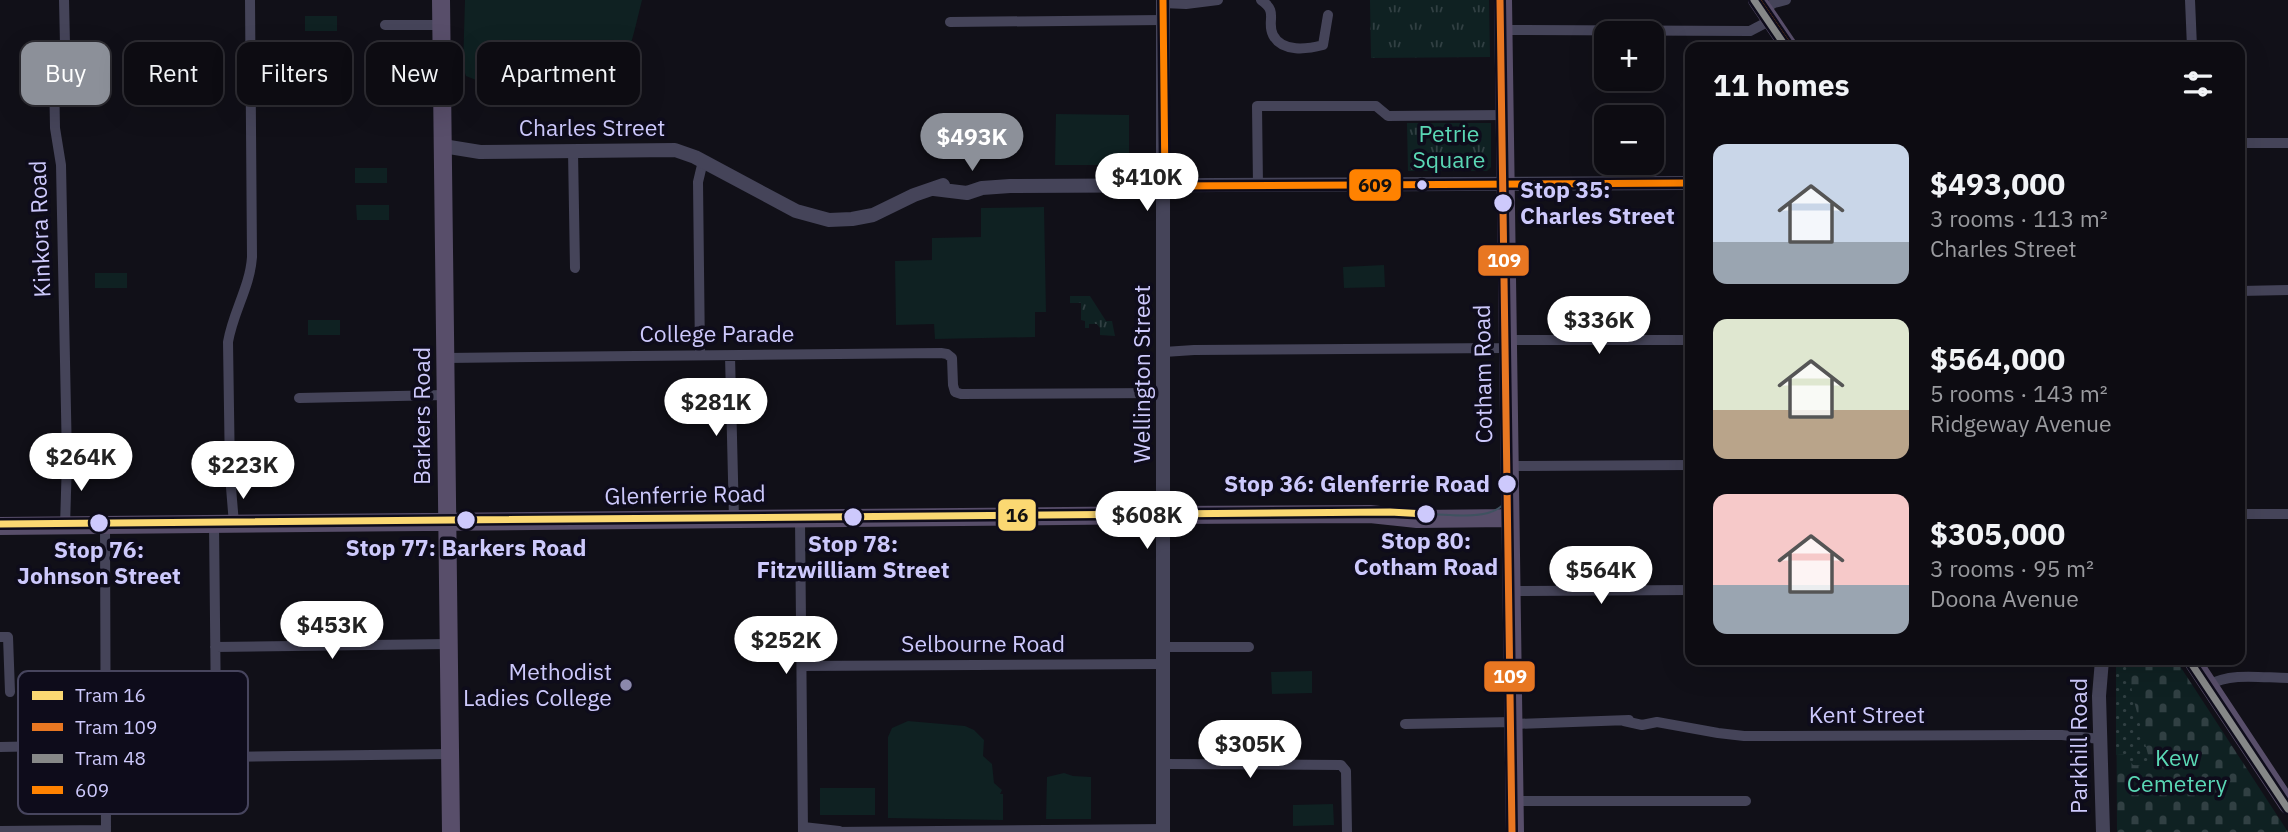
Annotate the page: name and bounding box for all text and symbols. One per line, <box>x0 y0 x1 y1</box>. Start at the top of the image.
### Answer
map controls <box>1594 21 1664 175</box>
button: + <box>1594 21 1664 91</box>
chip: Buy <box>21 42 110 105</box>
chip: Rent <box>124 42 223 105</box>
chip: Filters <box>237 42 352 105</box>
chip: New <box>366 42 463 105</box>
chip: Apartment <box>477 42 640 105</box>
text: 11 homes <box>1713 65 1850 104</box>
icon: filters <box>2179 65 2217 103</box>
button: − <box>1594 105 1664 175</box>
street label: Charles Street <box>519 112 665 142</box>
pin: $493K <box>923 114 1021 173</box>
park label: Petrie Square <box>1412 118 1486 174</box>
text: $493K <box>936 121 1008 151</box>
pin: $410K <box>1098 154 1196 213</box>
street label: Kinkora Road <box>22 160 56 298</box>
text: $410K <box>1111 161 1183 191</box>
text: $493,000 <box>1930 164 2065 203</box>
line badge: 609 <box>1348 168 1402 202</box>
icon: home <box>1769 172 1853 256</box>
text: 609 <box>1358 173 1392 197</box>
place label: Stop 35: Charles Street <box>1520 174 1675 230</box>
unlabelled marker <box>1415 178 1429 192</box>
marker: Stop 35: Charles Street <box>1492 192 1514 214</box>
text: 3 rooms · 113 m² <box>1930 203 2108 233</box>
text: Charles Street <box>1930 233 2077 263</box>
line badge: 109 <box>1477 244 1530 277</box>
text: 109 <box>1487 248 1521 272</box>
street label: Wellington Street <box>1126 285 1156 463</box>
pin: $336K <box>1550 296 1648 356</box>
street label: Cotham Road <box>1466 304 1498 444</box>
text: $336K <box>1563 304 1635 334</box>
street label: College Parade <box>640 318 794 348</box>
text: $564,000 <box>1930 339 2065 378</box>
street label: Barkers Road <box>406 347 436 485</box>
icon: home <box>1769 347 1853 431</box>
pin: $281K <box>667 378 765 438</box>
text: 5 rooms · 143 m² <box>1930 378 2108 408</box>
text: $281K <box>680 386 752 416</box>
text: Ridgeway Avenue <box>1930 408 2112 438</box>
pin: $264K <box>32 434 130 493</box>
text: $264K <box>45 441 117 471</box>
pin: $223K <box>194 442 292 501</box>
text: $223K <box>207 449 279 479</box>
place label: Stop 36: Glenferrie Road <box>1224 468 1490 498</box>
marker: Stop 36: Glenferrie Road <box>1496 473 1518 495</box>
street label: Glenferrie Road <box>604 478 766 510</box>
pin: $608K <box>1098 491 1196 551</box>
line badge: 16 <box>997 498 1037 532</box>
text: $608K <box>1111 499 1183 529</box>
text: 16 <box>1006 503 1028 527</box>
marker: Stop 80: Cotham Road <box>1415 503 1437 525</box>
marker: Stop 78: Fitzwilliam Street <box>842 506 864 528</box>
marker: Stop 77: Barkers Road <box>455 509 477 531</box>
marker: Stop 76: Johnson Street <box>88 512 110 534</box>
text: $305,000 <box>1930 514 2065 553</box>
icon: home <box>1769 522 1853 606</box>
place label: Stop 80: Cotham Road <box>1354 525 1498 581</box>
place label: Stop 78: Fitzwilliam Street <box>757 528 950 584</box>
place label: Stop 77: Barkers Road <box>346 532 586 562</box>
place label: Stop 76: Johnson Street <box>17 534 181 590</box>
pin: $564K <box>1552 546 1650 606</box>
text: 3 rooms · 95 m² <box>1930 553 2094 583</box>
text: $564K <box>1565 554 1637 584</box>
text: Doona Avenue <box>1930 583 2079 613</box>
pin: $453K <box>283 602 381 661</box>
text: $453K <box>296 609 368 639</box>
pin: $252K <box>737 616 835 676</box>
text: $252K <box>750 624 822 654</box>
street label: Selbourne Road <box>901 628 1065 658</box>
place label: Methodist Ladies College <box>463 656 612 712</box>
line badge: 109 <box>1483 660 1536 693</box>
text: 109 <box>1493 664 1527 688</box>
legend <box>18 671 248 814</box>
marker: Methodist Ladies College <box>618 677 634 693</box>
street label: Parkhill Road <box>2063 678 2093 814</box>
text: Tram 16 <box>75 683 146 707</box>
street label: Kent Street <box>1809 699 1925 729</box>
text: Tram 109 <box>75 715 157 739</box>
pin: $305K <box>1201 720 1299 780</box>
text: $305K <box>1214 728 1286 758</box>
park label: Kew Cemetery <box>2127 742 2228 798</box>
text: Tram 48 <box>75 746 146 770</box>
text: 609 <box>75 778 109 802</box>

